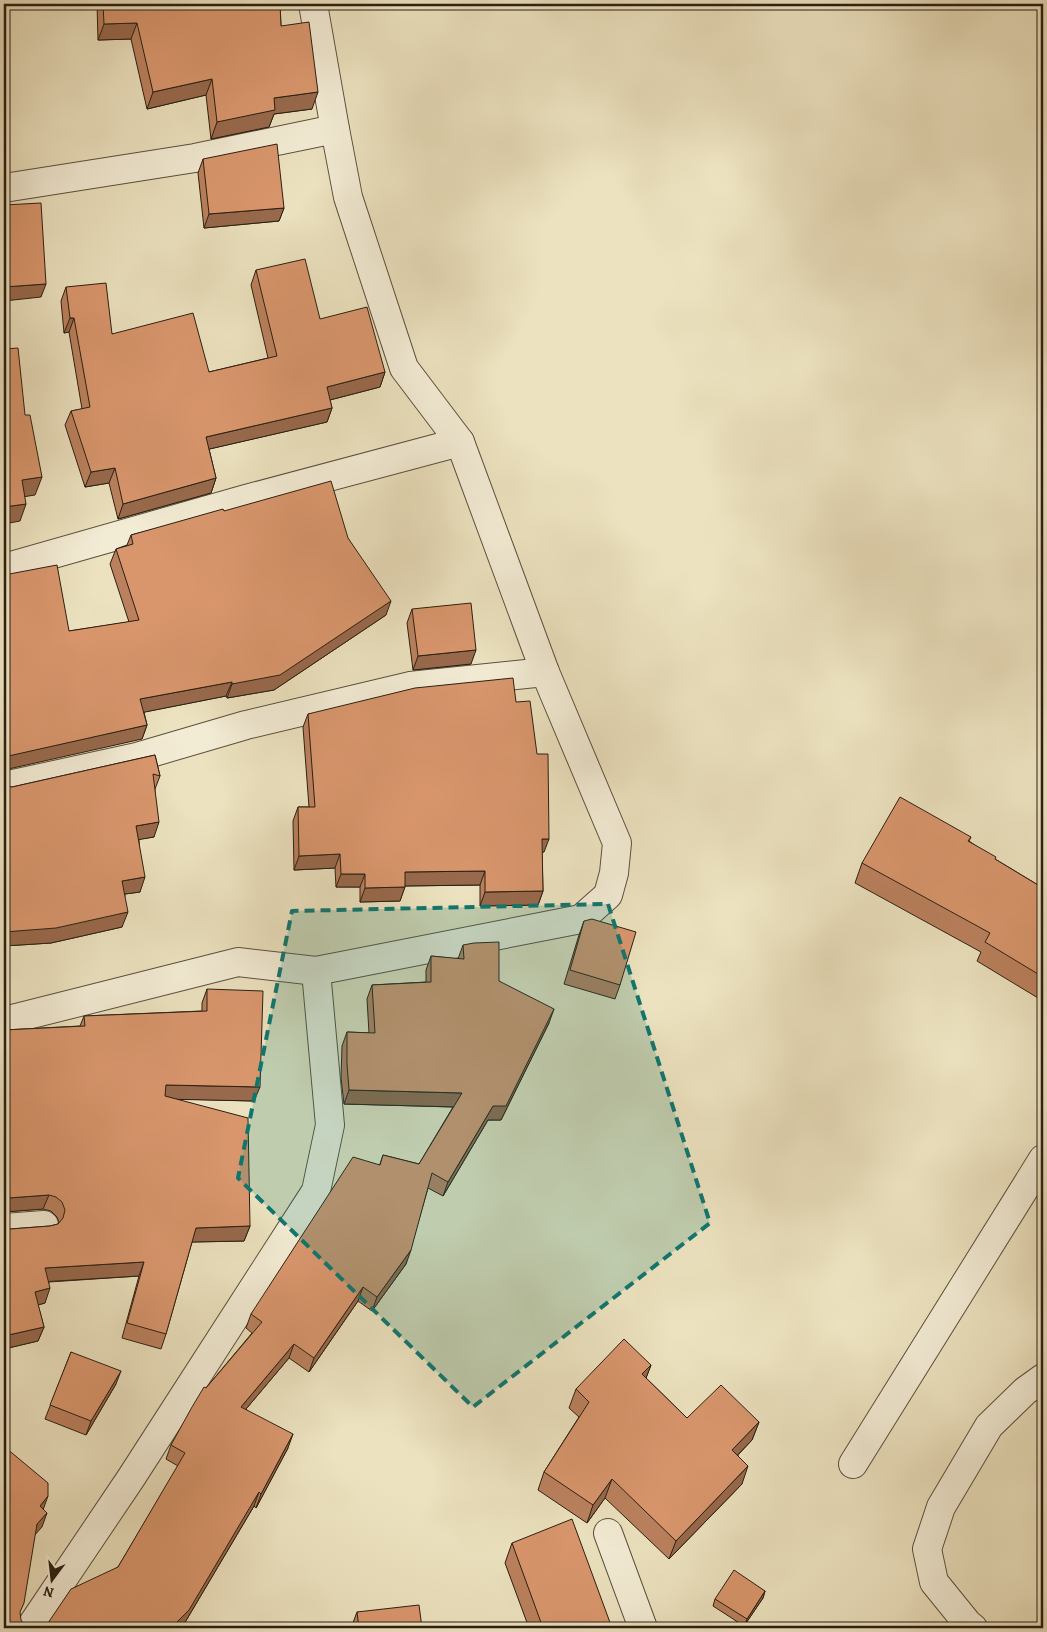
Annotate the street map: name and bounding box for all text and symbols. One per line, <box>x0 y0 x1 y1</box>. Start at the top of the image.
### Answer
north arrow <box>28 1554 78 1604</box>
text: N <box>41 1582 56 1603</box>

